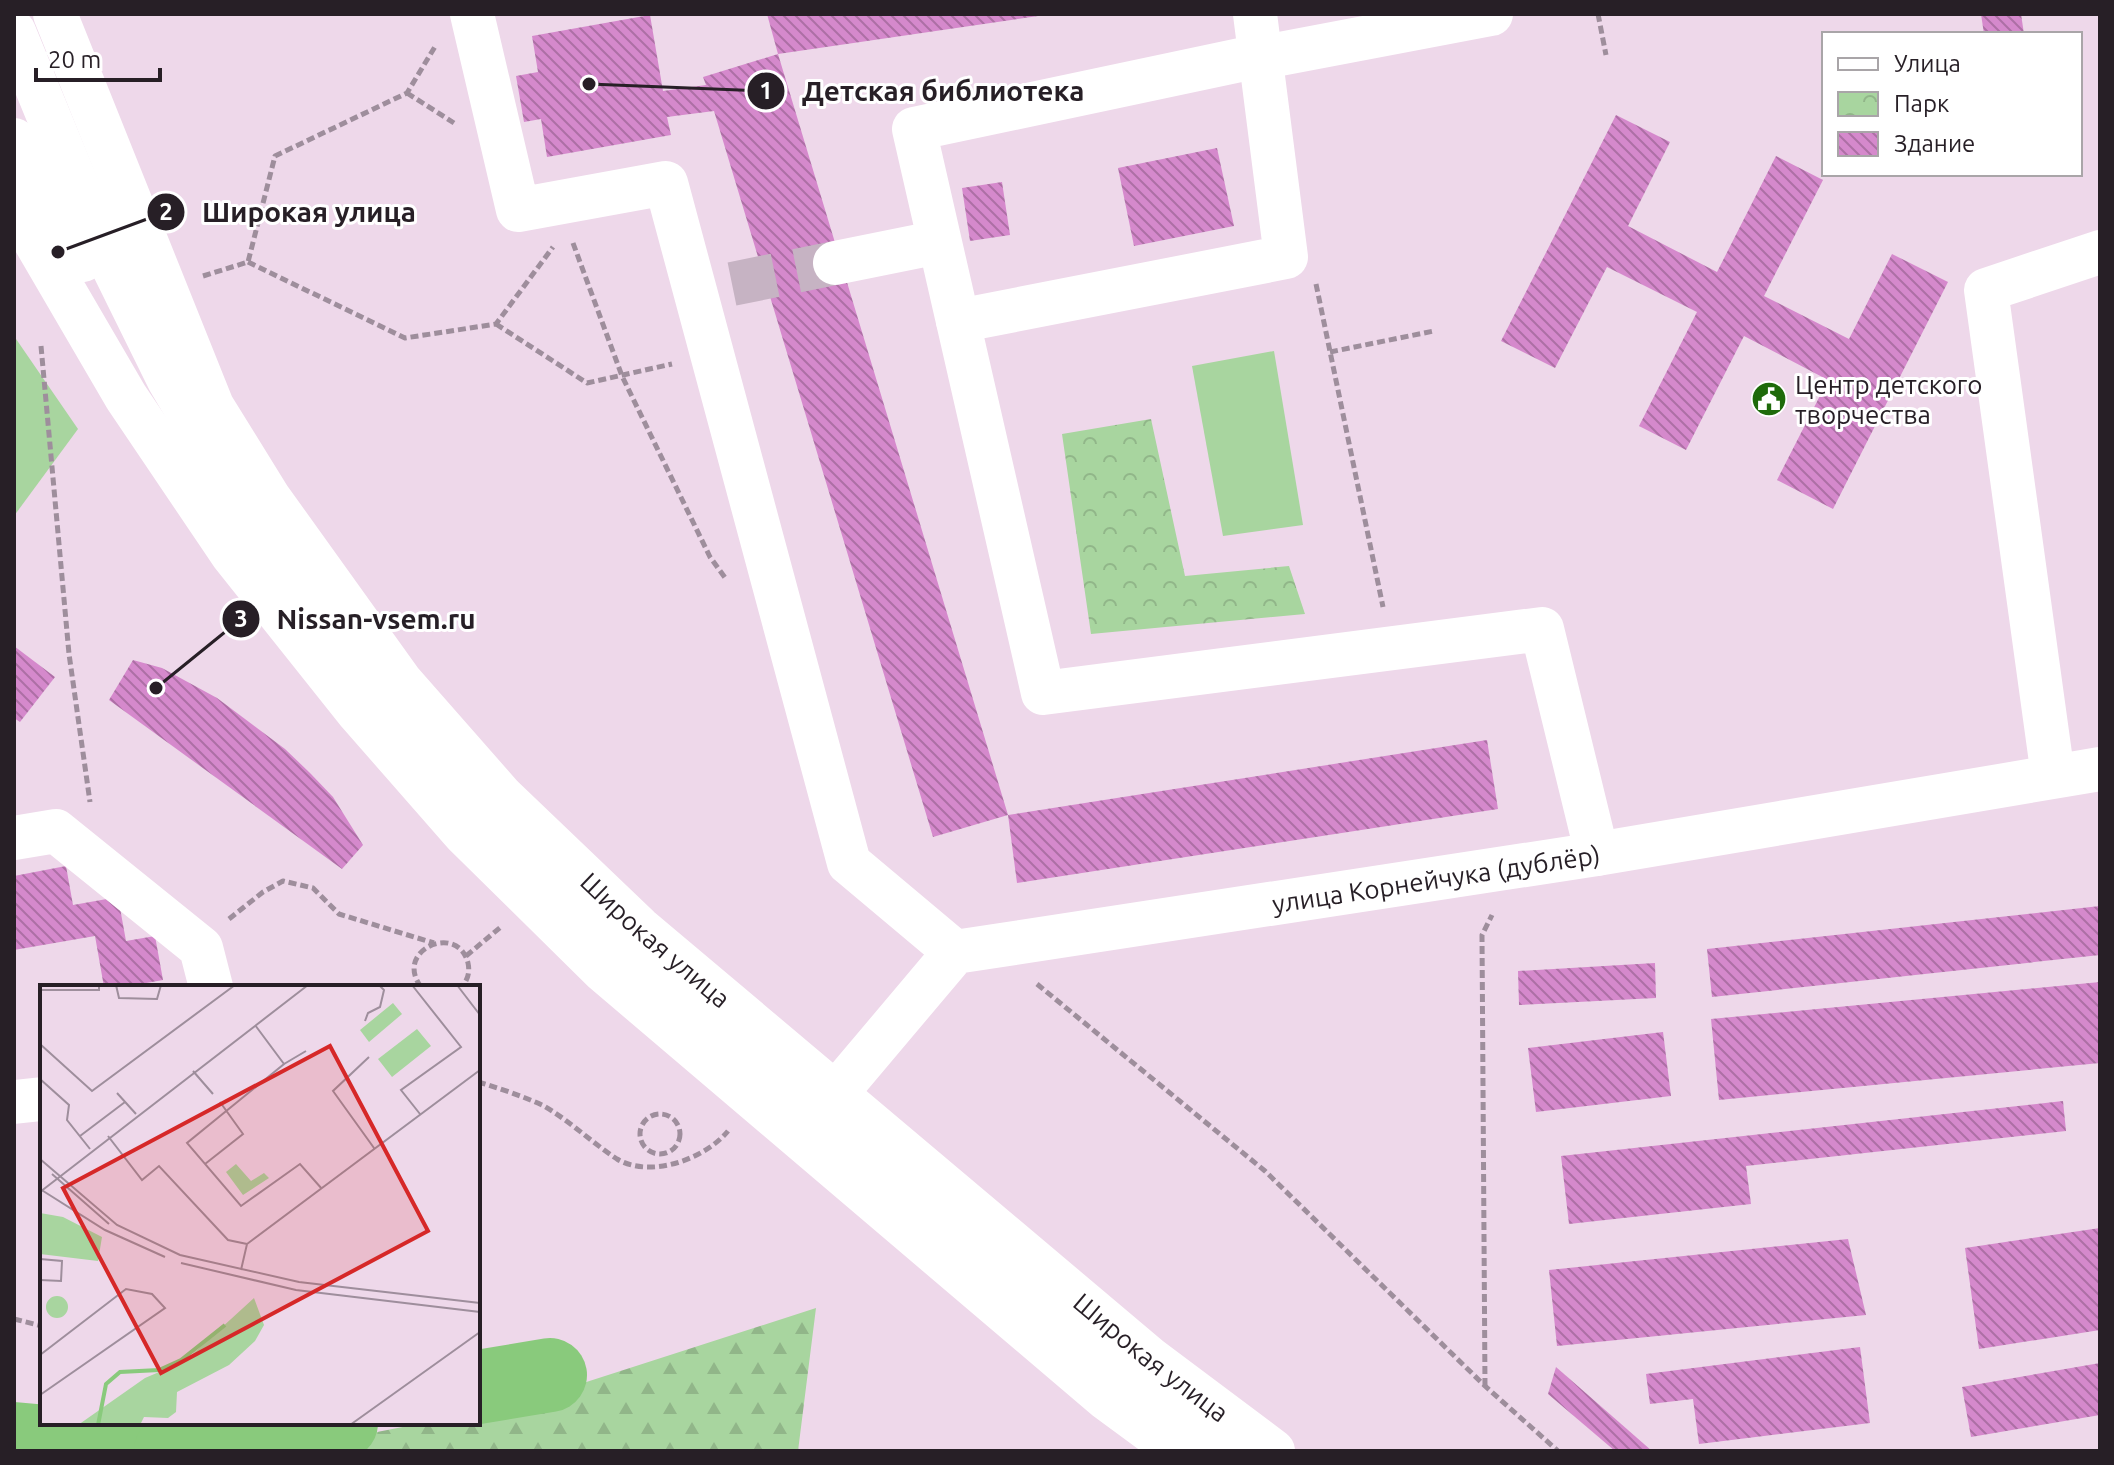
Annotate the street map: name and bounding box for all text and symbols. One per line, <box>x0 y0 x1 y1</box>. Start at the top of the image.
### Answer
scale bar <box>36 32 160 82</box>
legend <box>1822 32 2082 176</box>
text: 20 m <box>48 46 101 73</box>
text: Улица <box>1894 50 1961 77</box>
callout: Детская библиотека <box>746 65 1101 117</box>
text: Детская библиотека <box>802 75 1084 106</box>
text: 1 <box>759 77 773 104</box>
text: Парк <box>1894 90 1949 117</box>
text: Здание <box>1894 130 1975 157</box>
callout: Широкая улица <box>146 186 432 238</box>
text: Широкая улица <box>202 196 416 227</box>
text: 2 <box>159 198 173 225</box>
place label: Центр детского творчества <box>1795 370 1983 429</box>
public building icon: Центр детского творчества <box>1750 380 1788 418</box>
callout: Nissan-vsem.ru <box>221 593 492 645</box>
text: Nissan-vsem.ru <box>276 603 476 634</box>
text: 3 <box>234 605 248 632</box>
street label: улица Корнейчука (дублёр) <box>1270 839 1602 918</box>
street label: Широкая улица <box>575 866 736 1013</box>
inset map <box>40 985 480 1425</box>
street label: Широкая улица <box>1068 1287 1234 1427</box>

